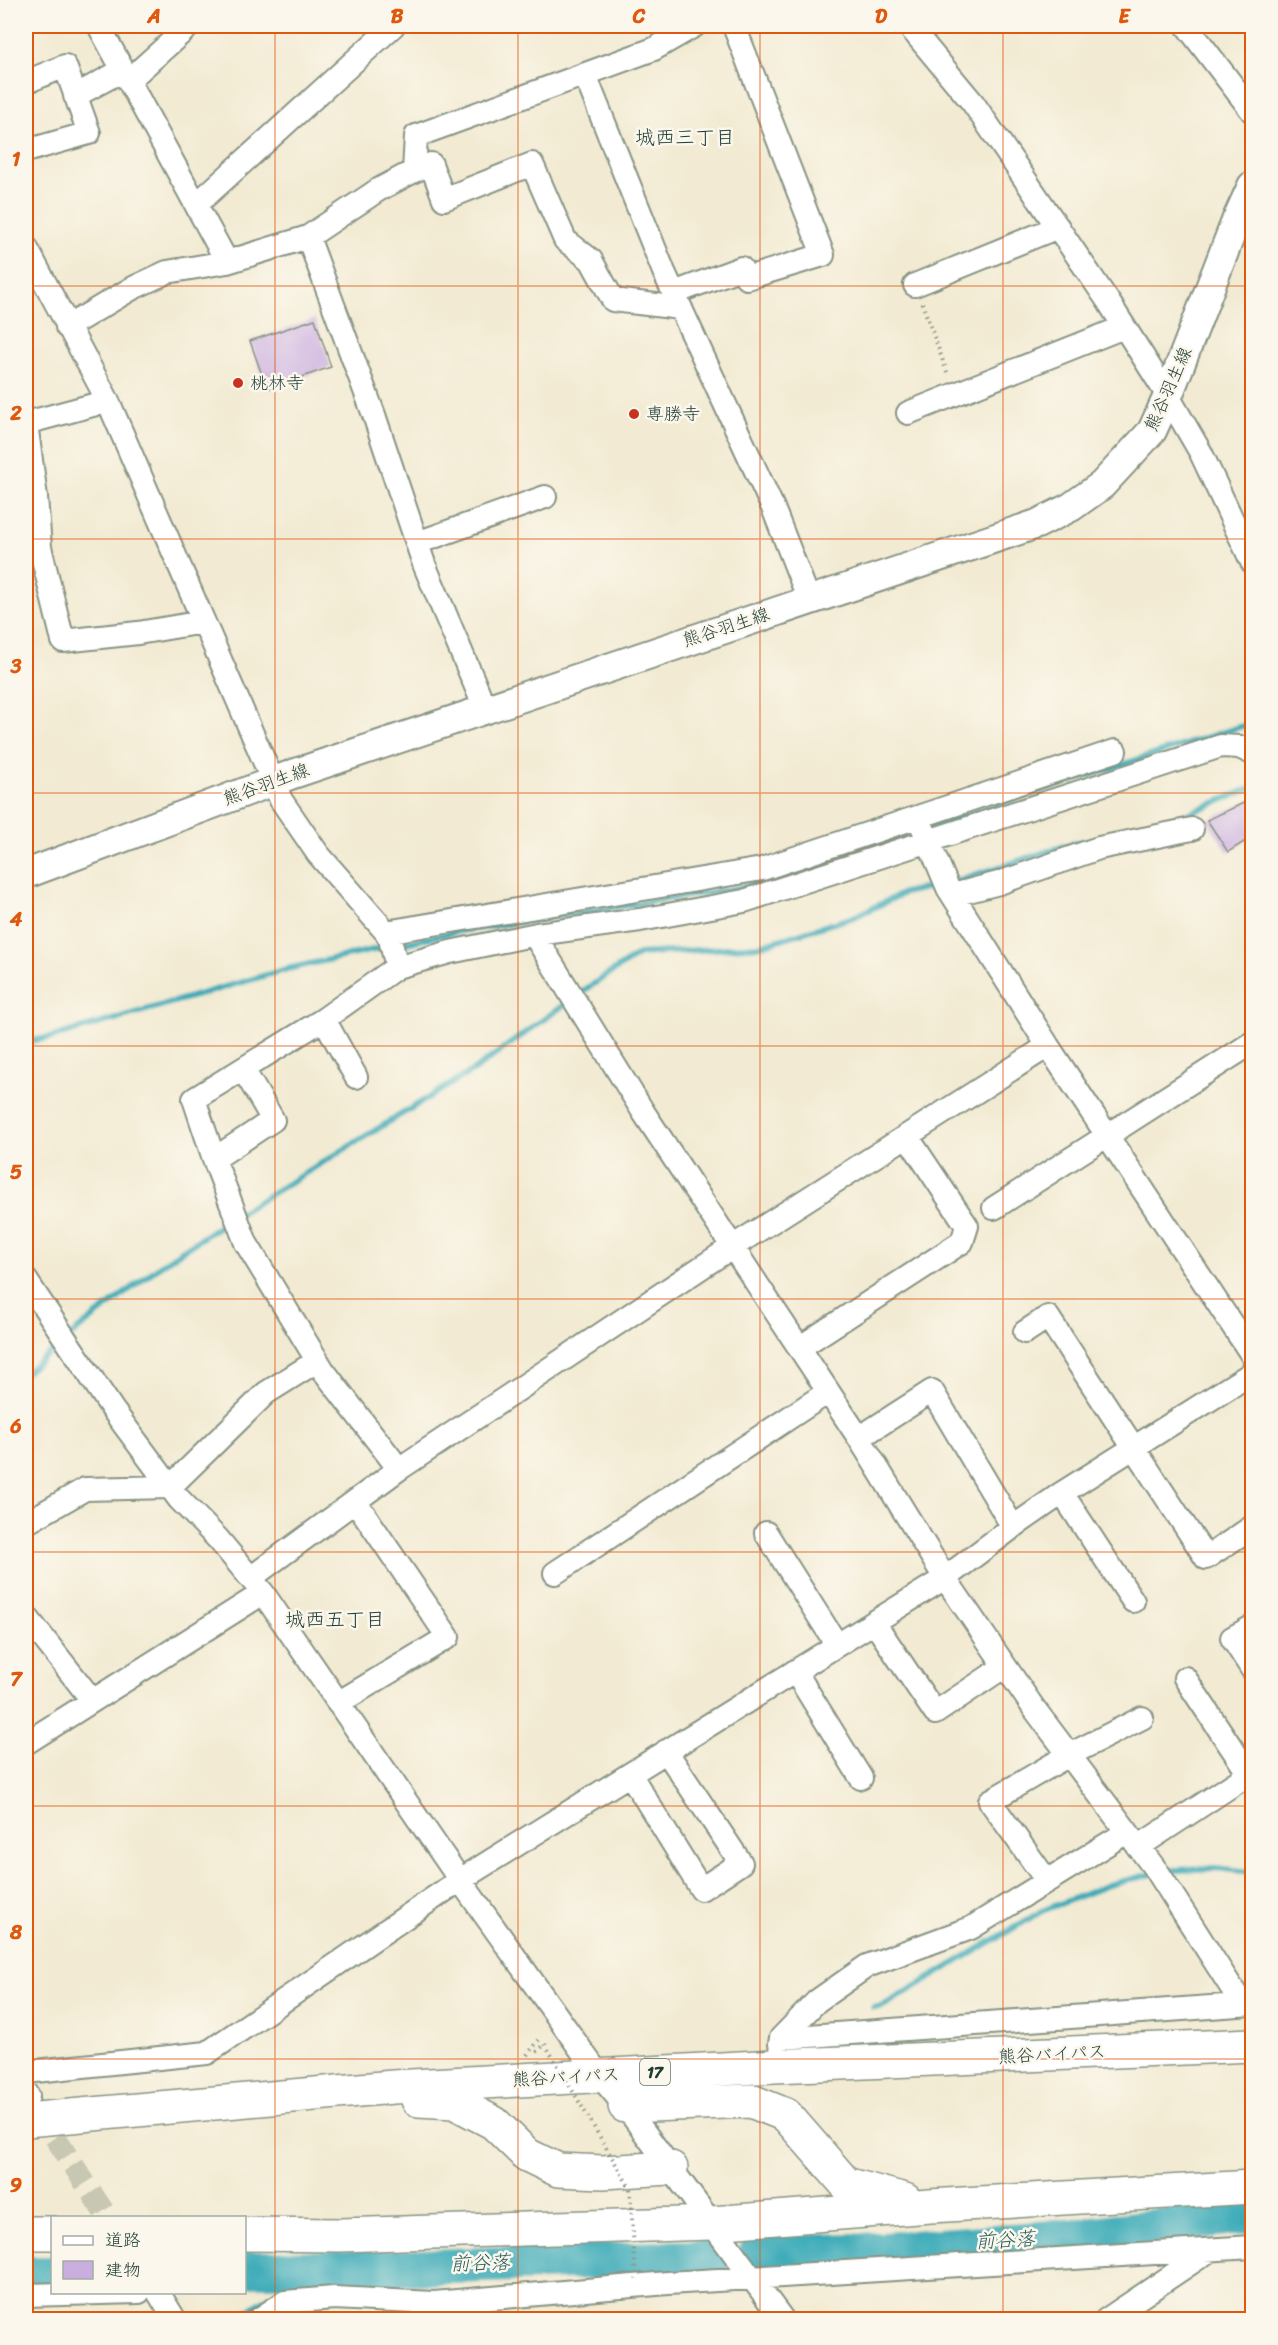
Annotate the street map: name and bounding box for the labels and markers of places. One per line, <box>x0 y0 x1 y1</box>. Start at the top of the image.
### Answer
place label: 桃林寺 <box>250 367 304 399</box>
marker: 桃林寺 <box>231 376 245 390</box>
place label: 専勝寺 <box>646 398 700 430</box>
marker: 専勝寺 <box>627 407 641 421</box>

